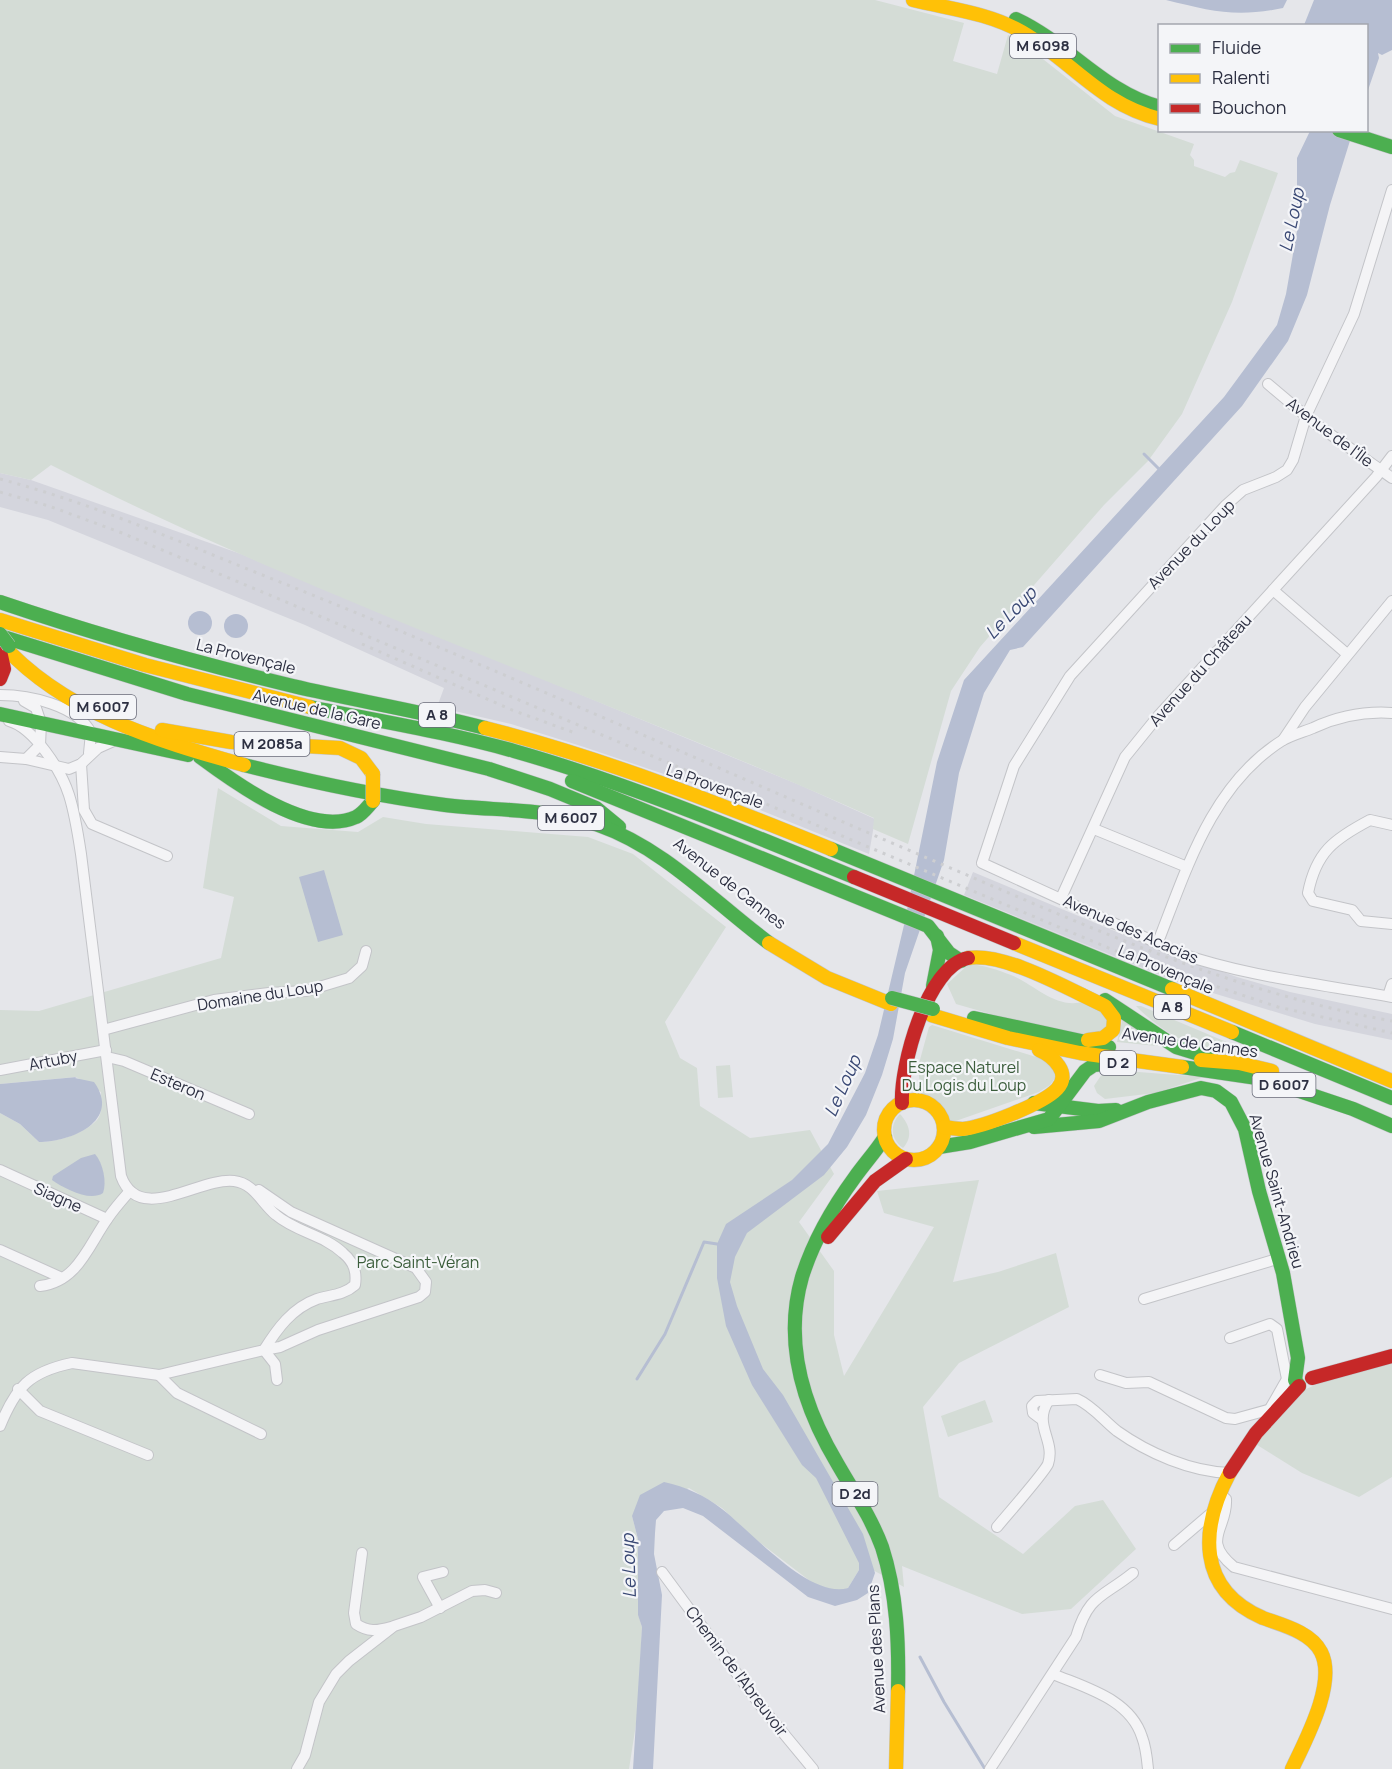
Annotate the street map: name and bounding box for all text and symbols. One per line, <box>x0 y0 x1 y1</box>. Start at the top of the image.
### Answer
legend <box>1158 24 1368 132</box>
road number: M 6098 <box>1010 34 1076 58</box>
text: Fluide <box>1212 35 1261 59</box>
text: Ralenti <box>1212 65 1270 89</box>
text: Bouchon <box>1212 95 1286 119</box>
water label: Le Loup <box>1273 184 1310 254</box>
street label: Avenue de l'Île <box>1282 392 1378 472</box>
street label: Avenue du Loup <box>1143 494 1239 594</box>
water label: Le Loup <box>979 580 1042 644</box>
street label: Avenue du Château <box>1144 609 1256 731</box>
street label: La Provençale <box>194 633 298 679</box>
street label: Avenue de la Gare <box>251 684 383 734</box>
road number: M 6007 <box>70 695 136 719</box>
road number: A 8 <box>419 703 455 727</box>
road number: M 2085a <box>234 732 310 756</box>
street label: La Provençale <box>663 758 767 814</box>
road number: M 6007 <box>538 806 604 830</box>
street label: Avenue de Cannes <box>669 832 791 934</box>
street label: Avenue des Acacias <box>1060 889 1202 969</box>
street label: La Provençale <box>1115 939 1217 999</box>
street label: Domaine du Loup <box>195 974 325 1016</box>
road number: A 8 <box>1154 995 1190 1019</box>
street label: Avenue de Cannes <box>1121 1022 1259 1062</box>
street label: Artuby <box>27 1044 80 1076</box>
water label: Le Loup <box>818 1050 867 1120</box>
road number: D 2 <box>1100 1051 1136 1075</box>
park label: Espace Naturel Du Logis du Loup <box>902 1056 1026 1096</box>
street label: Esteron <box>147 1063 209 1105</box>
road number: D 6007 <box>1252 1073 1316 1097</box>
street label: Avenue Saint-Andrieu <box>1244 1111 1310 1271</box>
street label: Siagne <box>30 1177 86 1217</box>
park label: Parc Saint-Véran <box>357 1251 479 1273</box>
road number: D 2d <box>832 1482 878 1506</box>
water label: Le Loup <box>615 1532 641 1599</box>
street label: Avenue des Plans <box>862 1584 890 1714</box>
street label: Chemin de l'Abreuvoir <box>681 1601 793 1741</box>

